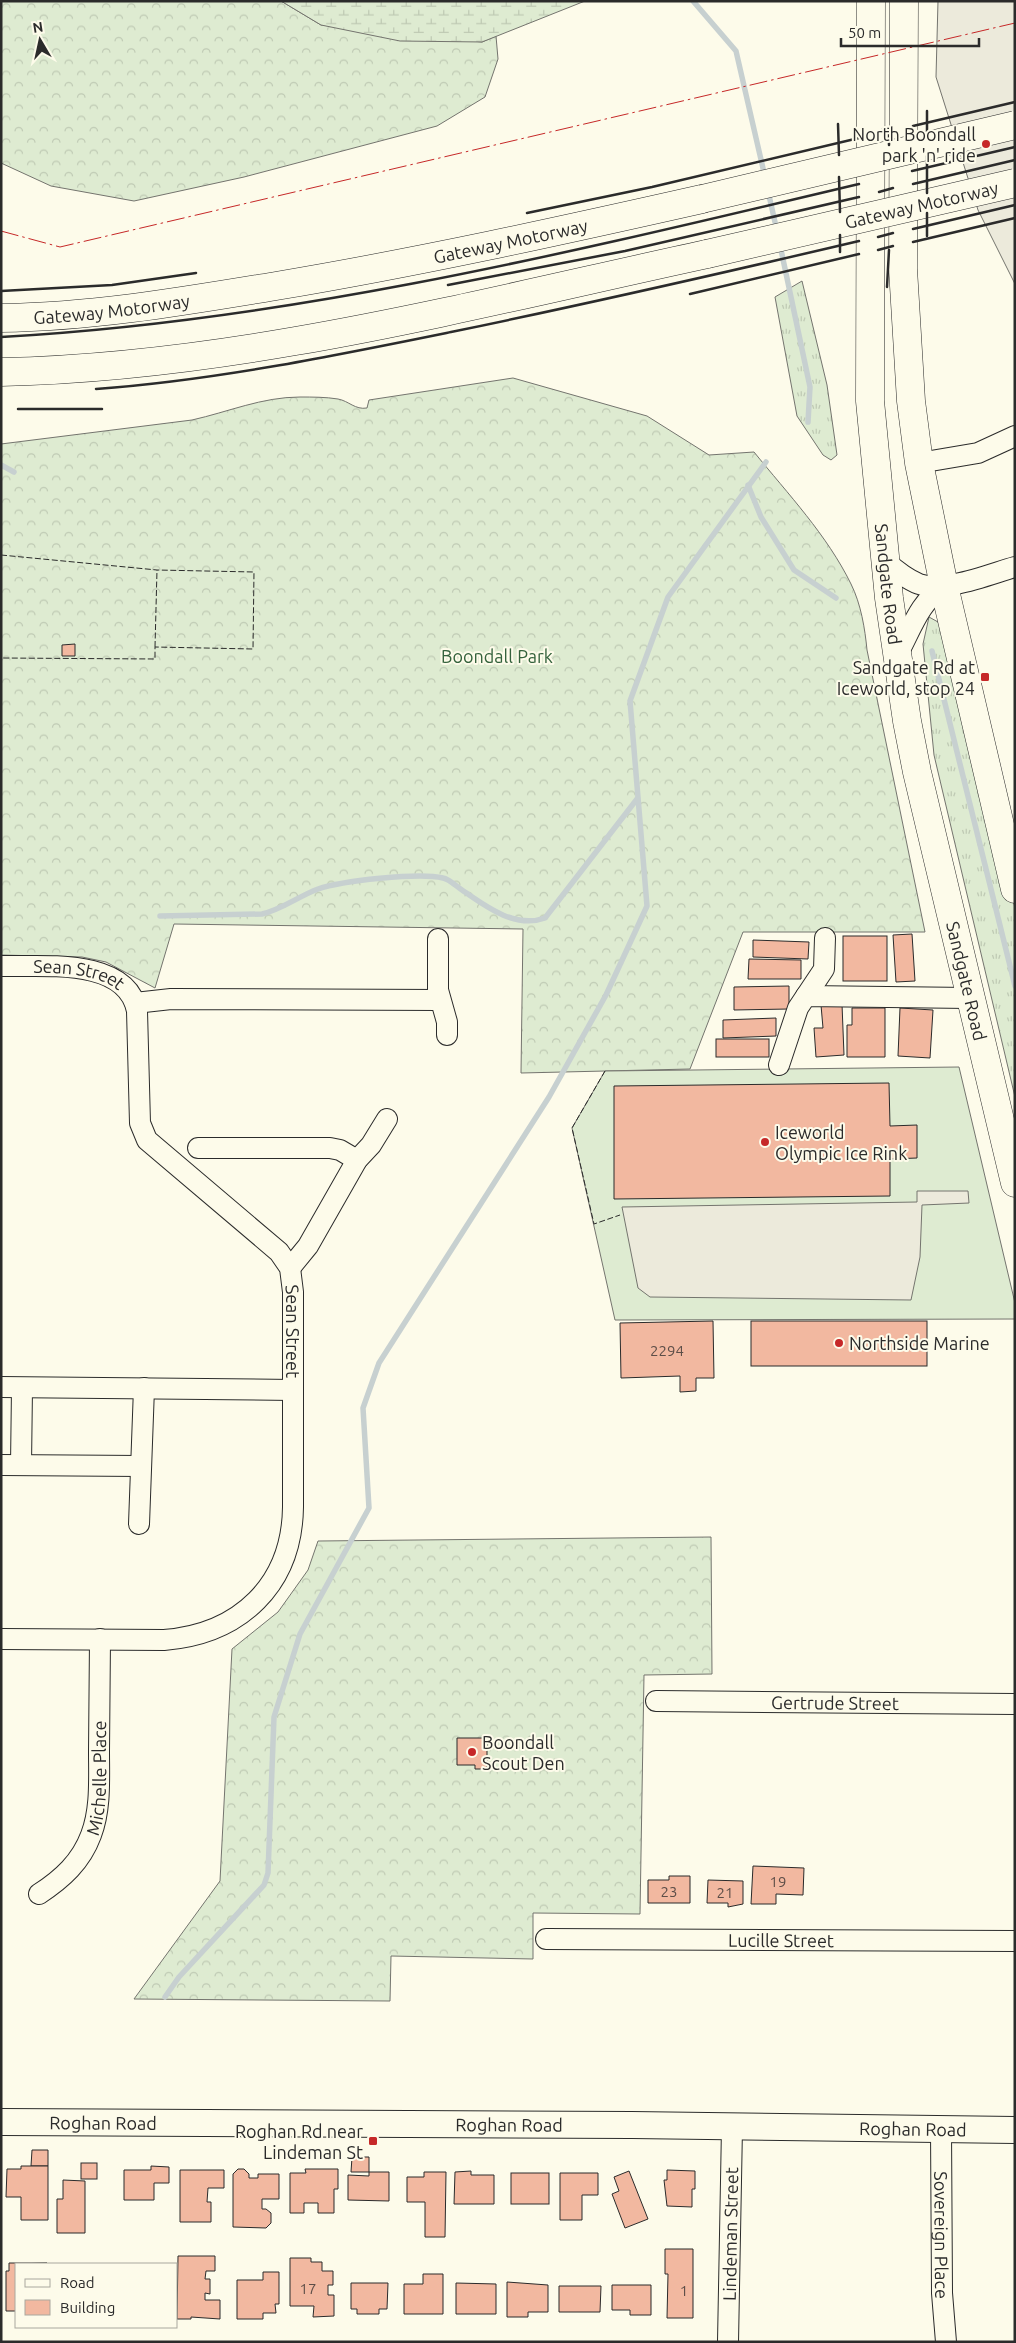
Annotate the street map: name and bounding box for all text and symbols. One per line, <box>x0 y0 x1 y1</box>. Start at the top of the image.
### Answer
north arrow <box>15 15 65 65</box>
scale bar <box>841 15 978 47</box>
text: N <box>32 18 44 36</box>
text: 50 m <box>848 24 881 41</box>
place label: North Boondall park 'n' ride <box>852 124 976 165</box>
marker: North Boondall park 'n' ride <box>980 138 992 150</box>
street label: Gateway Motorway <box>843 177 1000 232</box>
street label: Gateway Motorway <box>432 215 590 267</box>
street label: Gateway Motorway <box>33 290 191 327</box>
street label: Sandgate Road <box>872 523 906 646</box>
park label: Boondall Park <box>441 646 553 666</box>
place label: Sandgate Rd at Iceworld, stop 24 <box>837 657 975 698</box>
marker: Sandgate Rd at Iceworld, stop 24 <box>979 671 991 683</box>
street label: Sandgate Road <box>943 919 991 1042</box>
street label: Sean Street <box>33 956 129 993</box>
place label: Iceworld Olympic Ice Rink <box>775 1122 907 1163</box>
marker: Iceworld Olympic Ice Rink <box>759 1136 771 1148</box>
street label: Sean Street <box>282 1284 303 1378</box>
place label: Northside Marine <box>849 1333 990 1353</box>
marker: Northside Marine <box>833 1337 845 1349</box>
house number: 2294 <box>650 1342 684 1359</box>
street label: Gertrude Street <box>771 1692 899 1713</box>
street label: Michelle Place <box>82 1720 109 1838</box>
place label: Boondall Scout Den <box>482 1732 565 1773</box>
marker: Boondall Scout Den <box>466 1746 478 1758</box>
house number: 19 <box>770 1873 786 1890</box>
house number: 23 <box>661 1883 677 1900</box>
house number: 21 <box>717 1884 733 1901</box>
street label: Lucille Street <box>728 1930 834 1950</box>
street label: Roghan Road <box>49 2112 157 2133</box>
street label: Roghan Road <box>455 2114 563 2135</box>
street label: Roghan Road <box>859 2118 967 2139</box>
place label: Roghan Rd near Lindeman St <box>235 2121 363 2162</box>
marker: Roghan Rd near Lindeman St <box>367 2135 379 2147</box>
street label: Lindeman Street <box>719 2167 741 2301</box>
street label: Sovereign Place <box>931 2171 952 2300</box>
legend <box>15 2263 178 2328</box>
text: Road <box>60 2274 95 2291</box>
house number: 17 <box>300 2280 316 2297</box>
house number: 1 <box>680 2282 688 2299</box>
text: Building <box>60 2299 115 2316</box>

